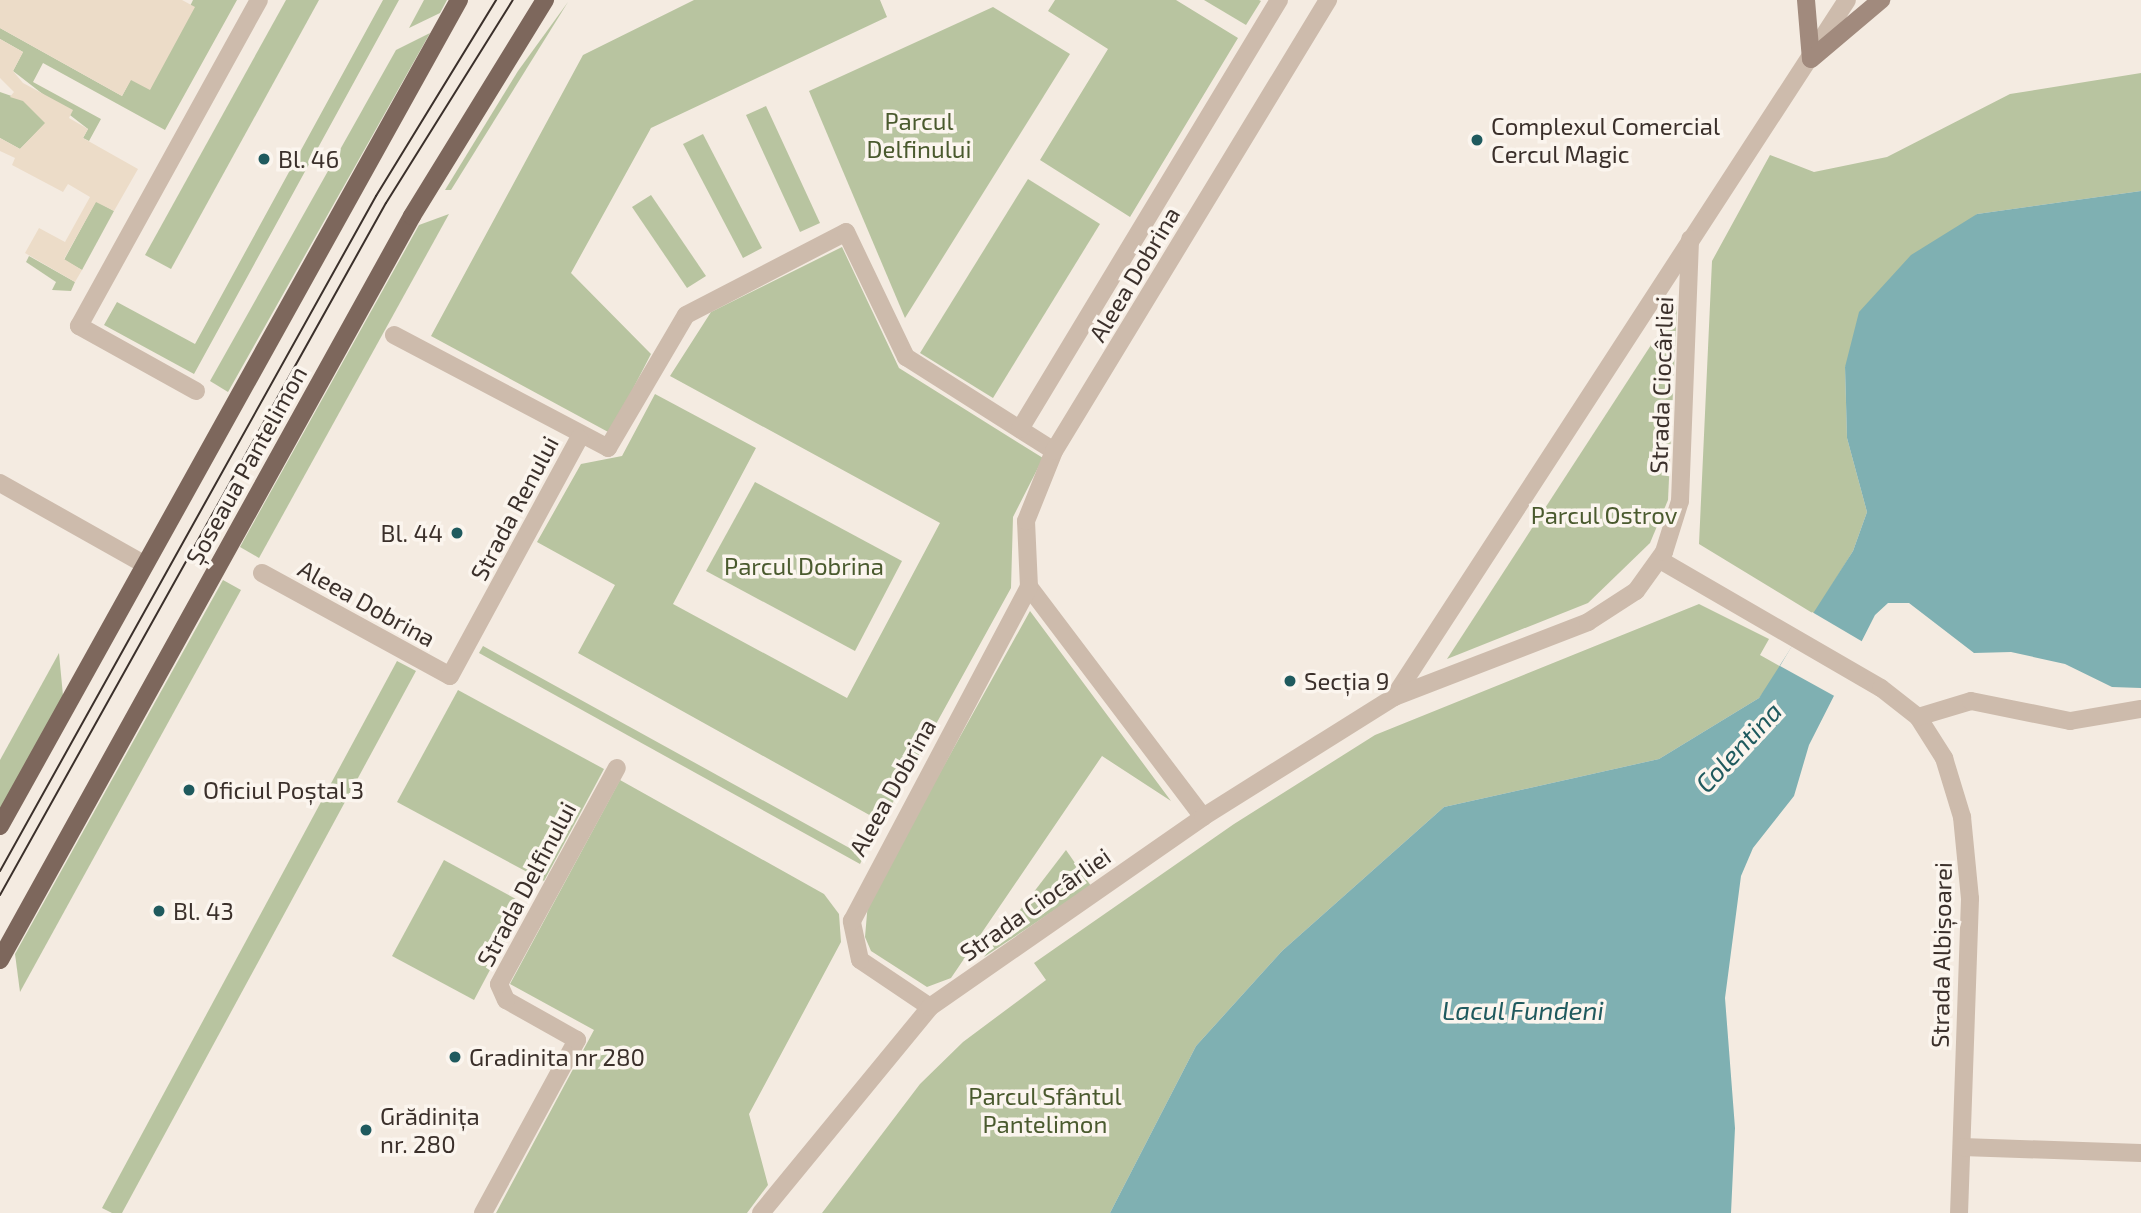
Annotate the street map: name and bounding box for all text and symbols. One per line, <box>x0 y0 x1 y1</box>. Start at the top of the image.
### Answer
park label: Parcul Delfinului <box>867 107 971 163</box>
place label: Complexul Comercial Cercul Magic <box>1491 112 1721 168</box>
marker: Complexul Comercial Cercul Magic <box>1469 132 1485 148</box>
place label: Bl. 46 <box>278 145 339 173</box>
marker: Bl. 46 <box>256 151 272 167</box>
street label: Aleea Dobrina <box>1082 201 1186 347</box>
street label: Strada Ciocârliei <box>1644 296 1678 474</box>
street label: Șoseaua Pantelimon <box>179 361 313 569</box>
street label: Strada Renului <box>464 431 564 585</box>
park label: Parcul Ostrov <box>1530 501 1678 529</box>
place label: Bl. 44 <box>381 519 443 547</box>
marker: Bl. 44 <box>449 525 465 541</box>
park label: Parcul Dobrina <box>724 552 884 580</box>
street label: Aleea Dobrina <box>293 553 441 653</box>
place label: Secția 9 <box>1304 667 1389 695</box>
marker: Secția 9 <box>1282 673 1298 689</box>
water label: Colentina <box>1688 695 1788 799</box>
street label: Aleea Dobrina <box>842 713 942 861</box>
place label: Oficiul Poștal 3 <box>203 776 365 804</box>
marker: Oficiul Poștal 3 <box>181 782 197 798</box>
street label: Strada Delfinului <box>470 797 582 971</box>
street label: Strada Ciocârliei <box>954 841 1116 967</box>
street label: Strada Albișoarei <box>1925 862 1957 1048</box>
place label: Bl. 43 <box>173 897 234 925</box>
marker: Bl. 43 <box>151 903 167 919</box>
water label: Lacul Fundeni <box>1442 994 1604 1026</box>
place label: Gradinita nr 280 <box>469 1043 646 1071</box>
marker: Gradinita nr 280 <box>447 1049 463 1065</box>
park label: Parcul Sfântul Pantelimon <box>968 1082 1122 1138</box>
place label: Grădinița nr. 280 <box>380 1102 480 1158</box>
marker: Grădinița nr. 280 <box>358 1122 374 1138</box>

